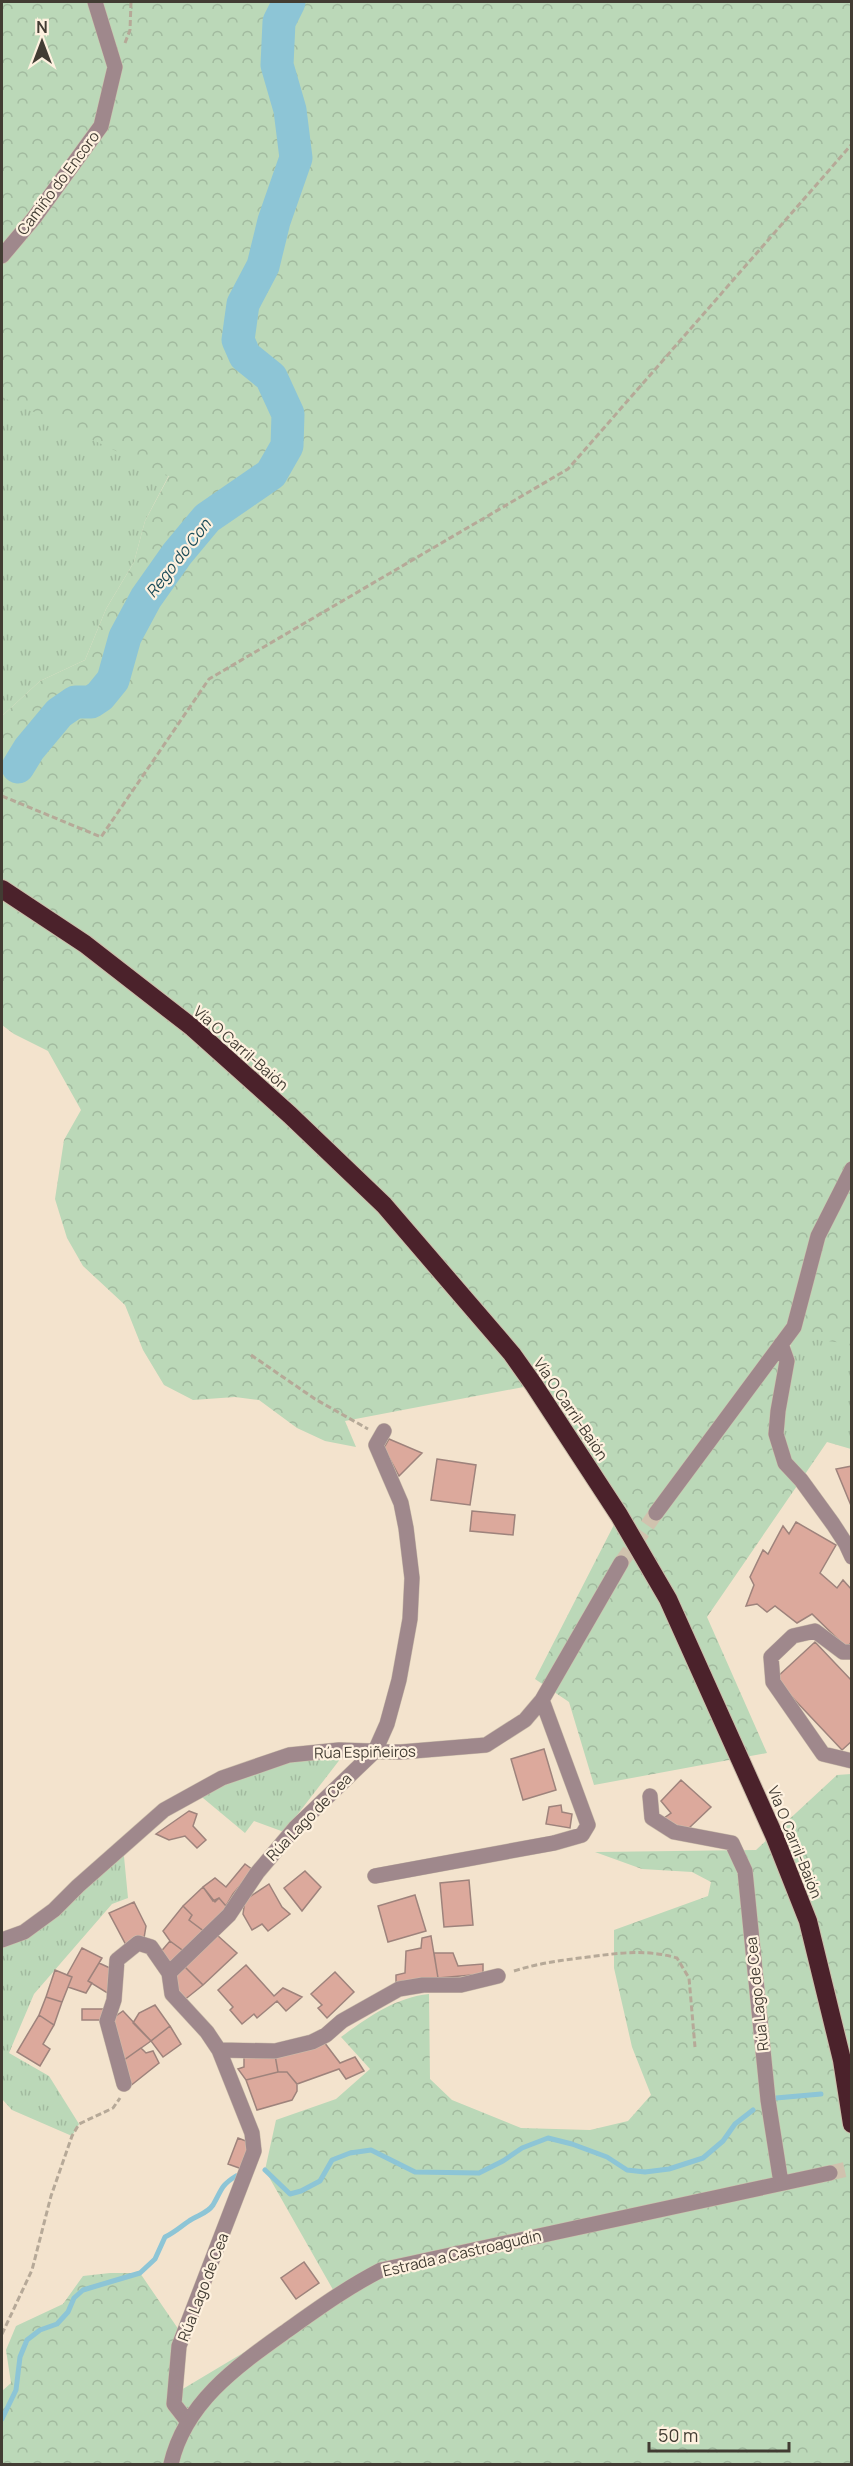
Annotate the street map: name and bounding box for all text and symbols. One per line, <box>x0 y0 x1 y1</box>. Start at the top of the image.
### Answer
north arrow <box>12 12 72 72</box>
text: N <box>36 16 48 38</box>
street label: Camiño do Encoro <box>12 127 104 239</box>
water label: Rego do Con <box>140 514 216 602</box>
street label: Vía O Carril-Baión <box>189 1001 293 1095</box>
street label: Vía O Carril-Baión <box>529 1354 613 1464</box>
street label: Rúa Espiñeiros <box>314 1741 416 1763</box>
street label: Rúa Lago de Cea <box>262 1768 356 1866</box>
street label: Vía O Carril-Baión <box>763 1783 827 1901</box>
street label: Rúa Lago de Cea <box>741 1936 773 2052</box>
street label: Estrada a Castroagudín <box>381 2225 543 2281</box>
street label: Rúa Lago de Cea <box>173 2230 233 2344</box>
scale bar <box>649 2415 788 2453</box>
text: 50 m <box>658 2423 698 2447</box>

